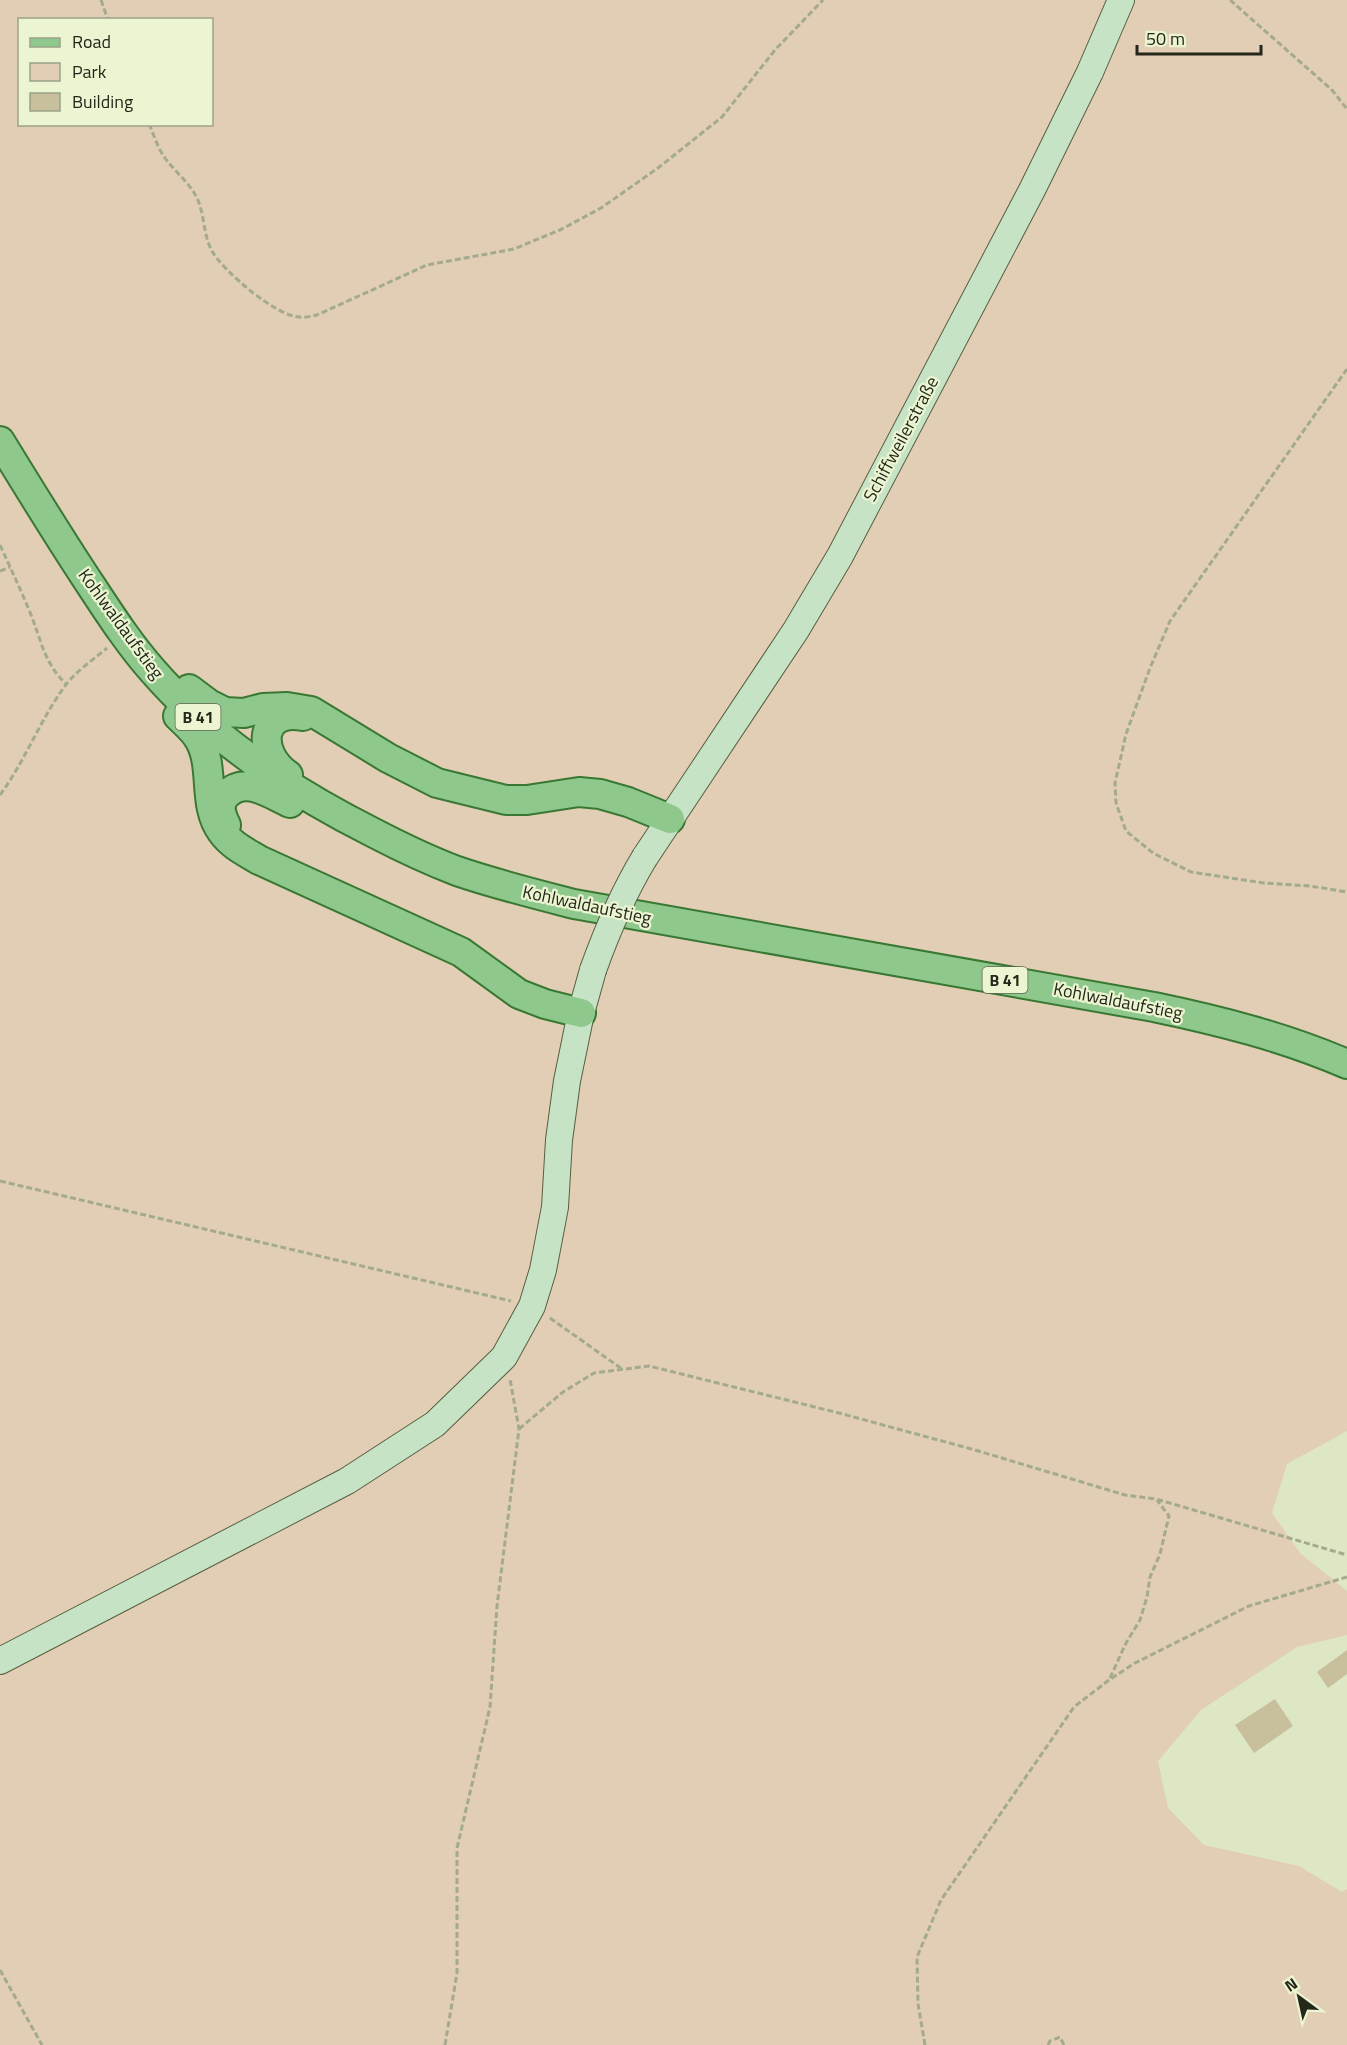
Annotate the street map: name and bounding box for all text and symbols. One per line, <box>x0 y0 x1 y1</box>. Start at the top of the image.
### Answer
legend <box>18 18 213 126</box>
scale bar <box>1137 18 1262 56</box>
text: 50 m <box>1146 25 1185 52</box>
text: Road <box>72 28 111 55</box>
text: Park <box>72 58 107 85</box>
text: Building <box>72 88 133 115</box>
street label: Schiffweilerstraße <box>856 371 945 506</box>
street label: Kohlwaldaufstieg <box>72 563 171 685</box>
road number: B 41 <box>176 704 220 730</box>
street label: Kohlwaldaufstieg <box>520 878 654 931</box>
road number: B 41 <box>982 967 1028 993</box>
street label: Kohlwaldaufstieg <box>1051 975 1185 1026</box>
north arrow <box>1269 1967 1329 2027</box>
text: N <box>1280 1971 1302 1998</box>

